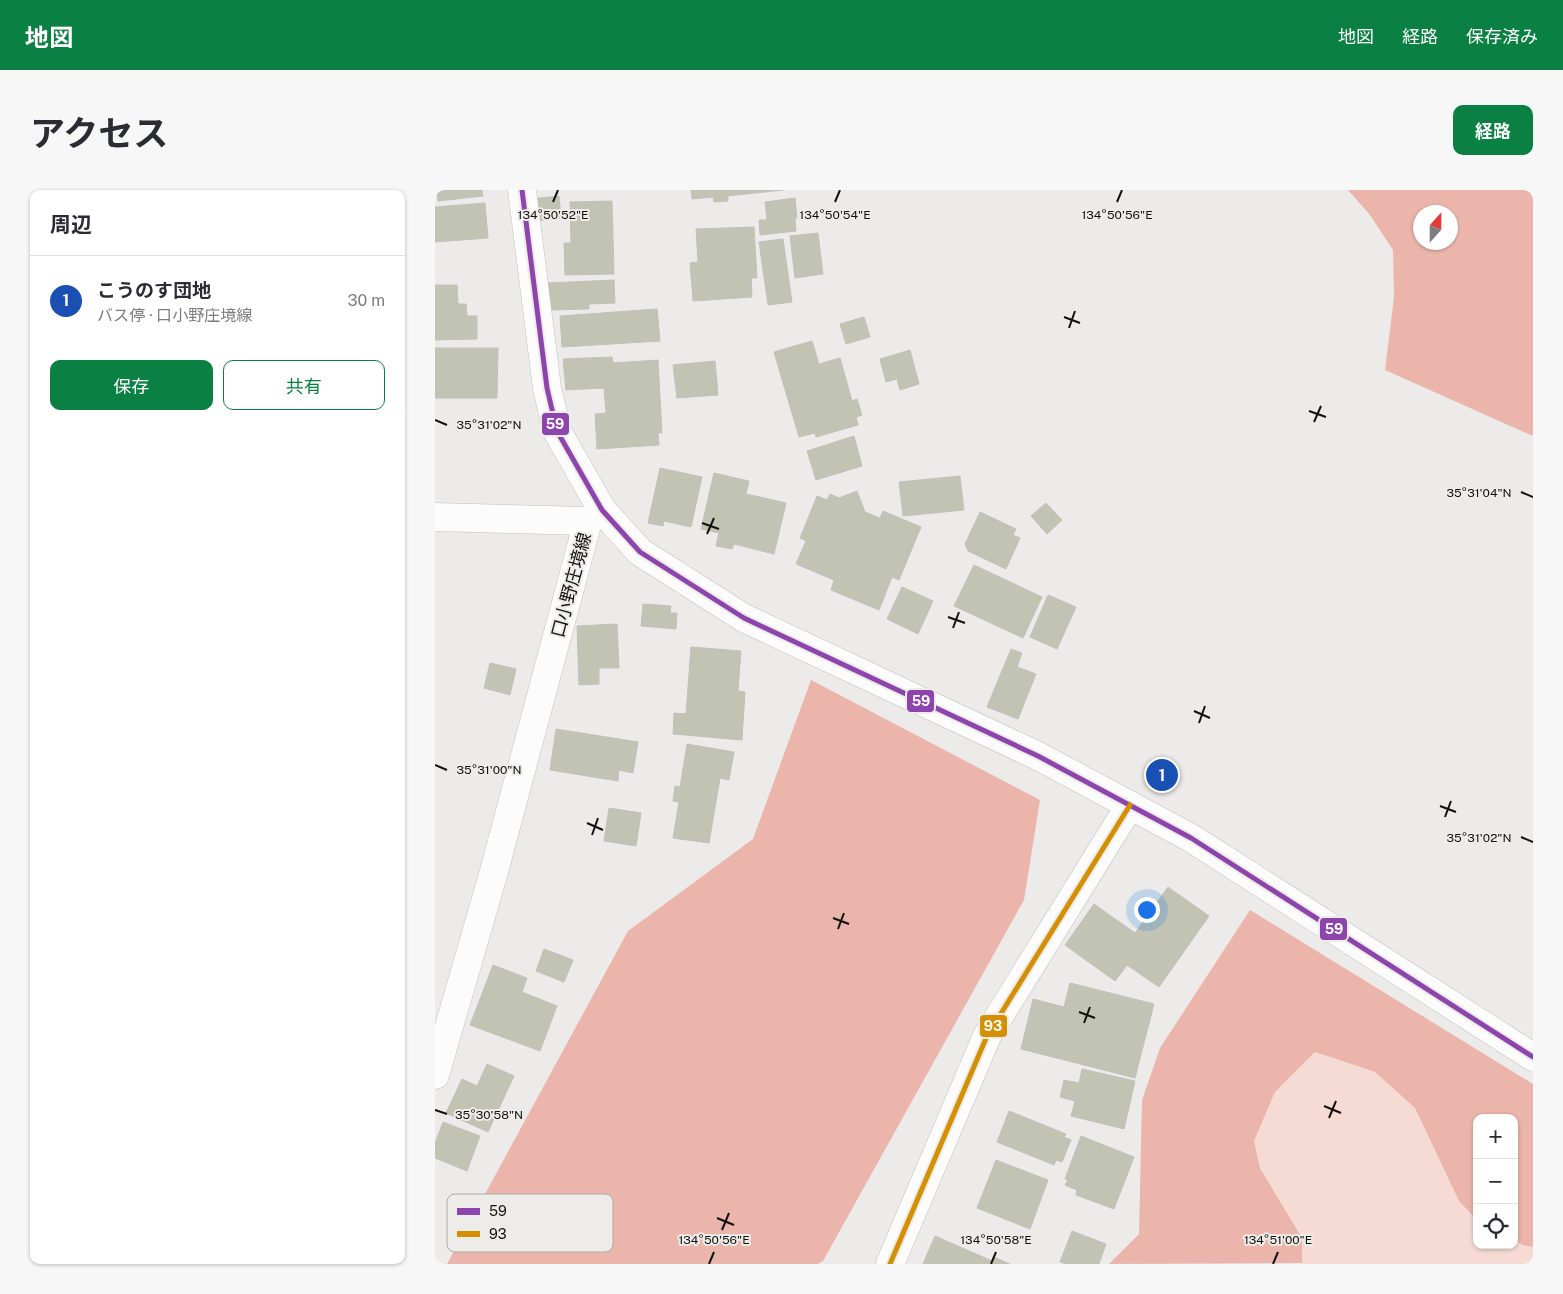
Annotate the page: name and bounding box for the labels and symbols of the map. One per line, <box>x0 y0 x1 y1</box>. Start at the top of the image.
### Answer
north arrow <box>1413 205 1458 250</box>
text: 134°50'52"E <box>518 208 588 222</box>
text: 134°50'54"E <box>799 208 871 222</box>
text: 134°50'56"E <box>1081 208 1153 222</box>
line badge: 59 <box>541 412 570 436</box>
text: 59 <box>546 416 564 432</box>
text: 35°31'02"N <box>457 418 521 432</box>
text: 35°31'04"N <box>1446 486 1512 500</box>
street label: 口小野庄境線 <box>547 530 595 640</box>
line badge: 59 <box>906 689 935 713</box>
text: 59 <box>912 693 930 709</box>
pin: 1 <box>1146 756 1178 794</box>
text: 35°31'00"N <box>457 763 522 777</box>
text: 35°31'02"N <box>1447 831 1511 845</box>
your location <box>1134 897 1160 923</box>
line badge: 59 <box>1319 917 1348 941</box>
text: 59 <box>1325 921 1343 937</box>
line badge: 93 <box>979 1014 1008 1038</box>
text: 93 <box>984 1018 1002 1034</box>
text: 35°30'58"N <box>455 1108 523 1122</box>
legend <box>447 1194 613 1252</box>
text: 59 <box>489 1203 507 1219</box>
text: 93 <box>489 1226 507 1242</box>
text: 134°50'56"E <box>678 1233 750 1247</box>
text: 134°50'58"E <box>960 1233 1032 1247</box>
text: 134°51'00"E <box>1244 1233 1312 1247</box>

